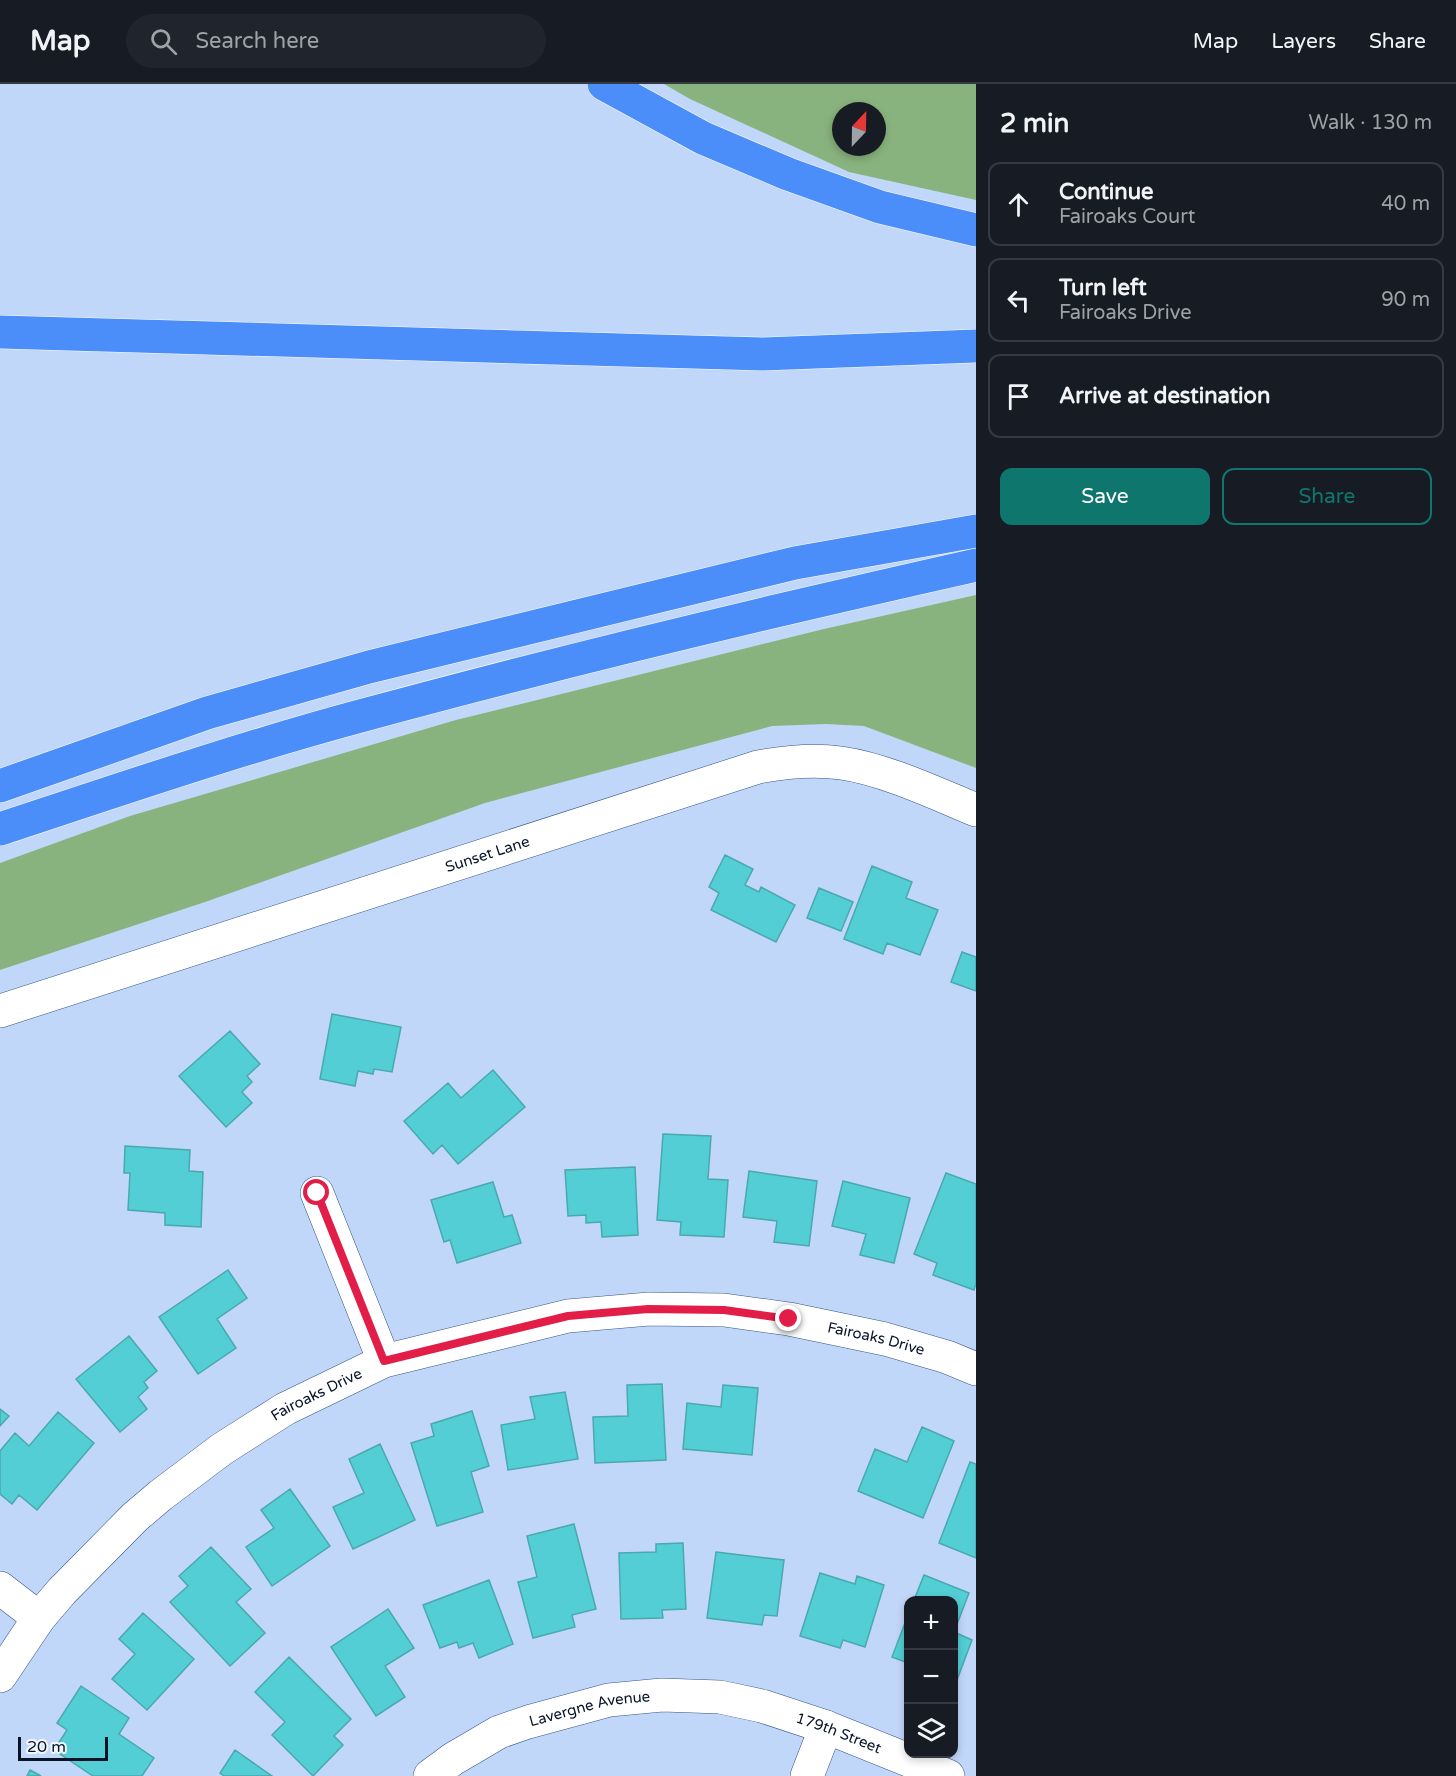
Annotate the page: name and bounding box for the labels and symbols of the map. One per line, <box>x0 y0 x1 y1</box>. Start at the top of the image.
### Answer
north arrow <box>832 102 886 156</box>
street label: Sunset Lane <box>443 832 532 876</box>
route start <box>303 1179 329 1205</box>
route end <box>775 1305 801 1331</box>
street label: Fairoaks Drive <box>826 1318 927 1359</box>
street label: Fairoaks Drive <box>267 1364 365 1425</box>
street label: Lavergne Avenue <box>527 1687 651 1730</box>
street label: 179th Street <box>794 1709 884 1757</box>
scale bar <box>18 1734 108 1762</box>

